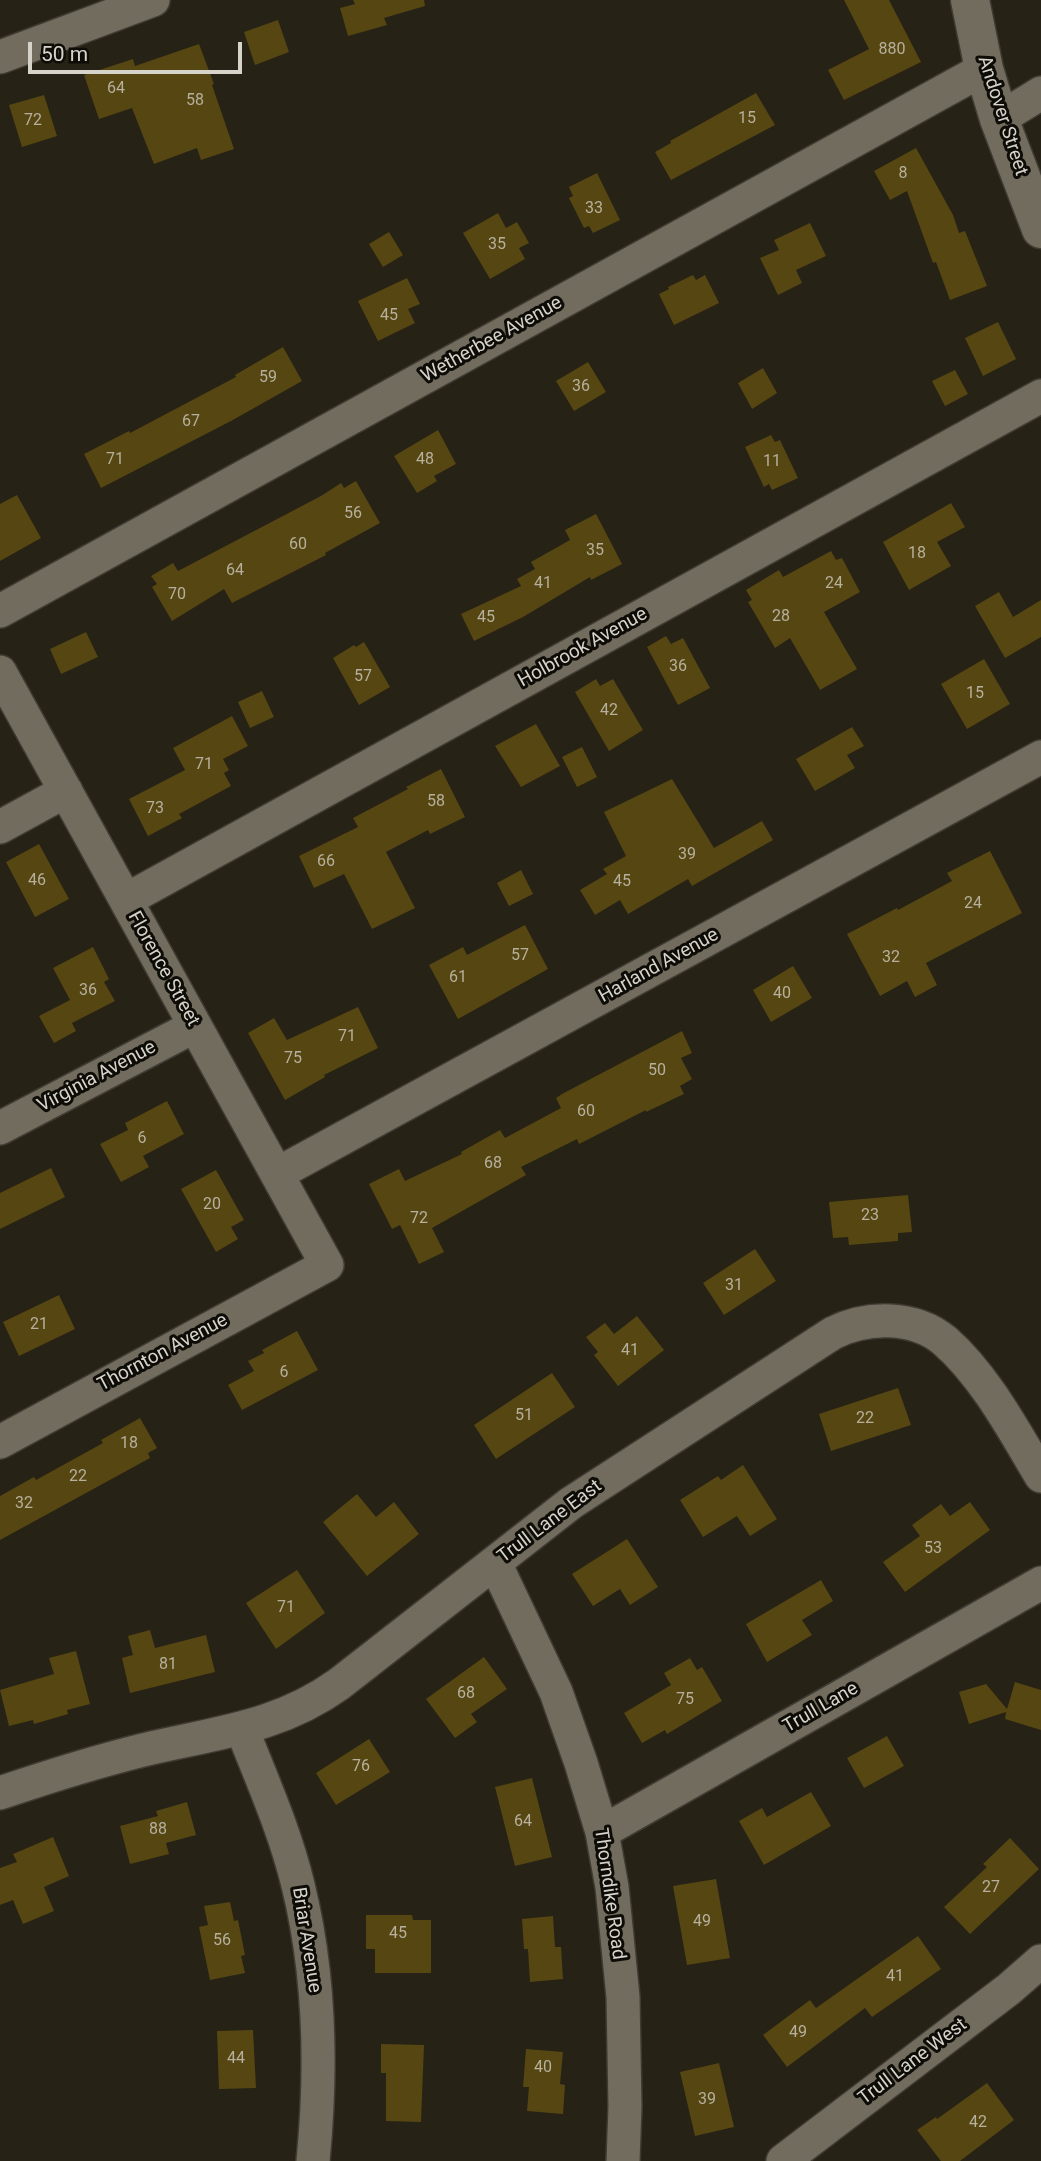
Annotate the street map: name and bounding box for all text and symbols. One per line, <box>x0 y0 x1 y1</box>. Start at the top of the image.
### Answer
scale bar <box>32 28 245 72</box>
house number: 880 <box>879 40 905 60</box>
text: 50 m <box>41 42 88 66</box>
street label: Andover Street <box>972 53 1032 179</box>
house number: 64 <box>107 79 125 99</box>
house number: 58 <box>186 91 204 111</box>
house number: 15 <box>738 109 756 129</box>
house number: 72 <box>24 111 42 131</box>
house number: 8 <box>899 164 907 184</box>
house number: 33 <box>585 199 603 219</box>
house number: 35 <box>488 235 506 255</box>
street label: Wetherbee Avenue <box>418 292 566 388</box>
house number: 45 <box>380 306 398 326</box>
house number: 59 <box>259 368 277 388</box>
house number: 36 <box>572 377 590 397</box>
house number: 67 <box>182 412 200 432</box>
house number: 71 <box>106 450 124 470</box>
house number: 48 <box>416 450 434 470</box>
house number: 11 <box>763 452 781 472</box>
house number: 56 <box>344 504 362 524</box>
house number: 60 <box>289 535 307 555</box>
house number: 35 <box>586 541 604 561</box>
house number: 18 <box>908 544 926 564</box>
house number: 64 <box>226 561 244 581</box>
house number: 41 <box>534 574 552 594</box>
house number: 24 <box>825 574 843 594</box>
house number: 70 <box>168 585 186 605</box>
street label: Holbrook Avenue <box>514 603 652 693</box>
house number: 28 <box>772 607 790 627</box>
house number: 45 <box>477 608 495 628</box>
house number: 36 <box>669 657 687 677</box>
house number: 57 <box>354 667 372 687</box>
house number: 15 <box>966 684 984 704</box>
house number: 42 <box>600 701 618 721</box>
house number: 71 <box>195 755 213 775</box>
house number: 58 <box>427 792 445 812</box>
house number: 73 <box>146 799 164 819</box>
house number: 39 <box>678 845 696 865</box>
house number: 66 <box>317 852 335 872</box>
house number: 46 <box>28 871 46 891</box>
house number: 45 <box>613 872 631 892</box>
house number: 24 <box>964 894 982 914</box>
street label: Florence Street <box>122 908 204 1030</box>
street label: Harland Avenue <box>595 924 723 1008</box>
house number: 57 <box>511 946 529 966</box>
house number: 32 <box>882 948 900 968</box>
house number: 61 <box>449 968 467 988</box>
house number: 36 <box>79 981 97 1001</box>
house number: 40 <box>773 984 791 1004</box>
house number: 71 <box>338 1027 356 1047</box>
street label: Virginia Avenue <box>34 1036 160 1118</box>
house number: 75 <box>284 1049 302 1069</box>
house number: 50 <box>648 1061 666 1081</box>
house number: 60 <box>577 1102 595 1122</box>
house number: 6 <box>138 1129 146 1149</box>
house number: 68 <box>484 1154 502 1174</box>
house number: 20 <box>203 1195 221 1215</box>
house number: 23 <box>861 1206 879 1226</box>
house number: 72 <box>410 1209 428 1229</box>
house number: 31 <box>725 1276 743 1296</box>
street label: Thornton Avenue <box>94 1309 232 1397</box>
house number: 21 <box>30 1315 48 1335</box>
house number: 41 <box>621 1341 639 1361</box>
house number: 6 <box>280 1363 288 1383</box>
house number: 51 <box>515 1406 533 1426</box>
house number: 22 <box>856 1409 874 1429</box>
house number: 18 <box>120 1434 138 1454</box>
house number: 22 <box>69 1467 87 1487</box>
street label: Trull Lane East <box>493 1475 607 1569</box>
house number: 32 <box>15 1494 33 1514</box>
house number: 53 <box>924 1539 942 1559</box>
house number: 71 <box>277 1598 295 1618</box>
house number: 81 <box>159 1655 177 1675</box>
street label: Trull Lane <box>780 1677 862 1739</box>
house number: 68 <box>457 1684 475 1704</box>
house number: 75 <box>676 1690 694 1710</box>
house number: 76 <box>352 1757 370 1777</box>
house number: 64 <box>514 1812 532 1832</box>
house number: 88 <box>149 1820 167 1840</box>
street label: Thorndike Road <box>588 1827 630 1961</box>
house number: 27 <box>982 1878 1000 1898</box>
street label: Briar Avenue <box>286 1886 326 1994</box>
house number: 49 <box>693 1912 711 1932</box>
house number: 45 <box>389 1924 407 1944</box>
house number: 56 <box>213 1931 231 1951</box>
house number: 41 <box>886 1967 904 1987</box>
street label: Trull Lane West <box>854 2014 972 2110</box>
house number: 49 <box>789 2023 807 2043</box>
house number: 44 <box>227 2049 245 2069</box>
house number: 40 <box>534 2058 552 2078</box>
house number: 39 <box>698 2090 716 2110</box>
house number: 42 <box>969 2113 987 2133</box>

